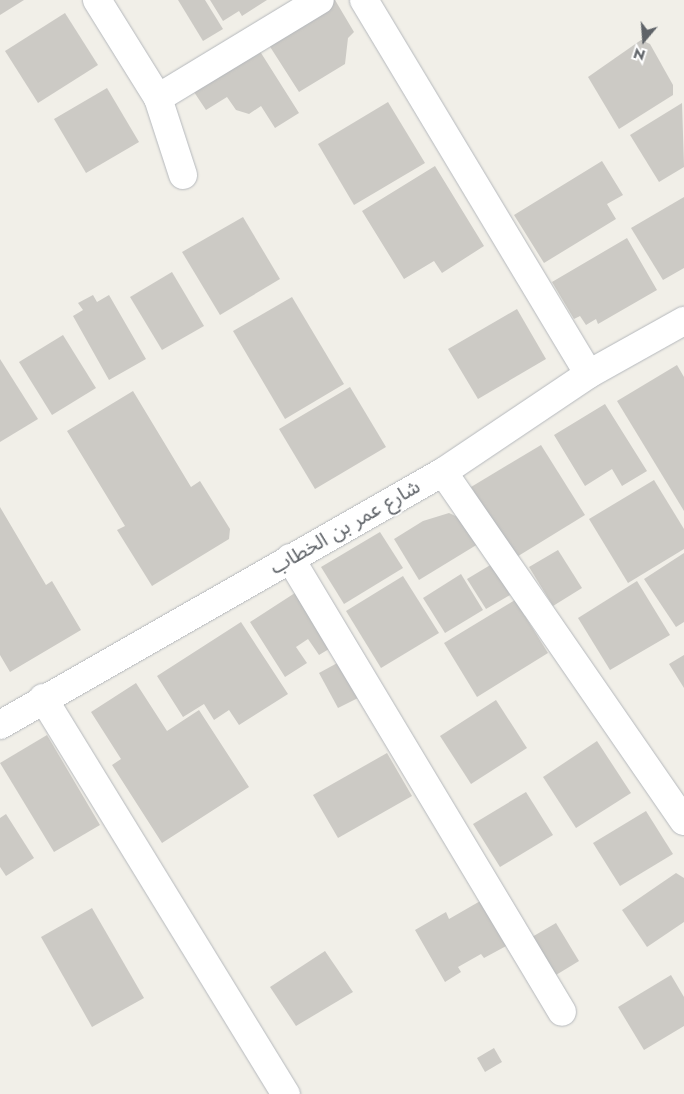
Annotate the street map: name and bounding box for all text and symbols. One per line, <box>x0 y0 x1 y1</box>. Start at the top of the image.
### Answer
north arrow <box>619 15 669 65</box>
text: N <box>631 43 648 65</box>
street label: شارع عمر بن الخطاب <box>266 474 424 580</box>

